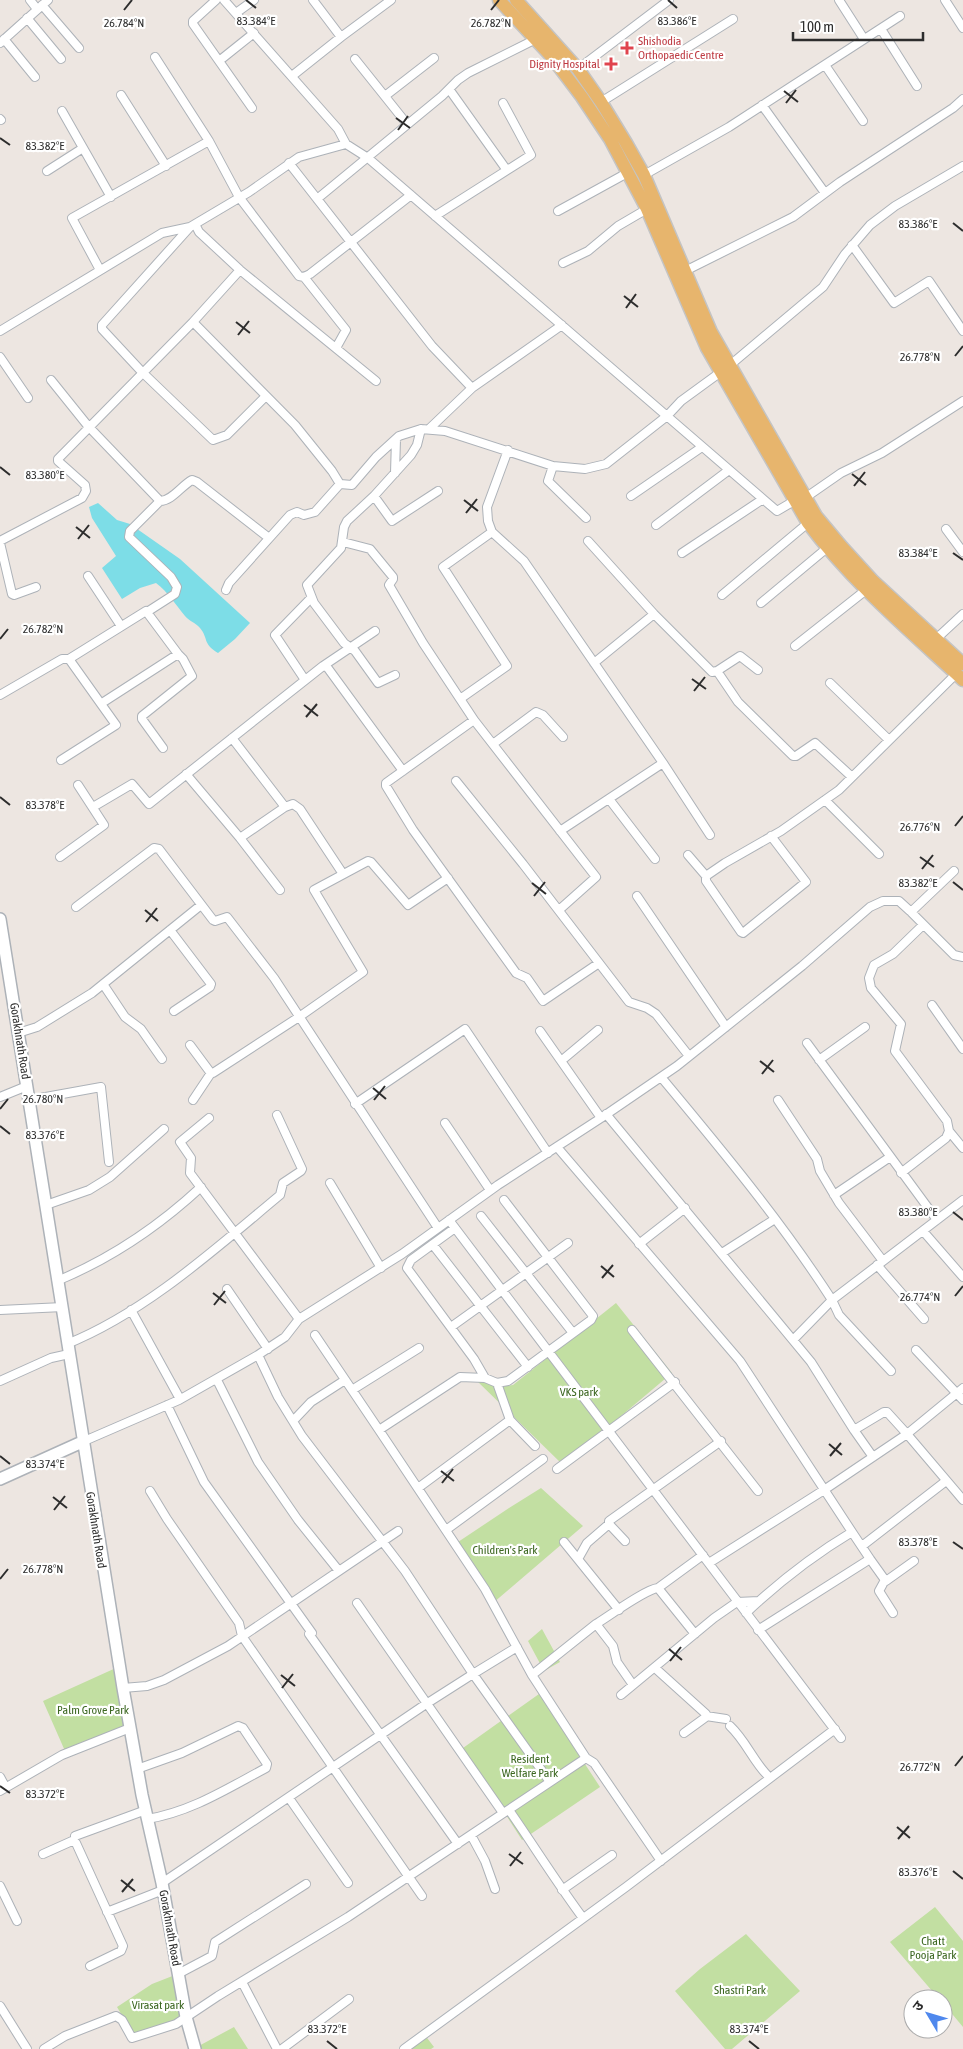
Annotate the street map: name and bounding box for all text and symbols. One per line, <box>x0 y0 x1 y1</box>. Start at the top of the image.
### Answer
scale bar <box>793 10 923 42</box>
text: 83.384°E <box>237 14 275 28</box>
text: 83.386°E <box>658 14 696 28</box>
text: 26.784°N <box>104 16 144 30</box>
text: 26.782°N <box>471 16 511 30</box>
text: 100 m <box>800 18 834 35</box>
place label: Shishodia Orthopaedic Centre <box>638 34 724 62</box>
marker: Shishodia Orthopaedic Centre <box>620 41 634 55</box>
place label: Dignity Hospital <box>529 57 601 71</box>
marker: Dignity Hospital <box>604 57 618 71</box>
text: 83.382°E <box>26 139 64 153</box>
text: 83.386°E <box>899 217 937 231</box>
text: 26.778°N <box>900 350 940 364</box>
text: 83.380°E <box>26 468 64 482</box>
text: 83.384°E <box>899 546 937 560</box>
text: 26.782°N <box>23 622 63 636</box>
text: 83.378°E <box>26 798 64 812</box>
text: 26.776°N <box>900 820 940 834</box>
text: 83.382°E <box>899 876 937 890</box>
street label: Gorakhnath Road <box>7 1002 33 1080</box>
text: 26.780°N <box>23 1092 63 1106</box>
text: 83.376°E <box>26 1128 64 1142</box>
text: 83.380°E <box>899 1205 937 1219</box>
text: 26.774°N <box>900 1290 940 1304</box>
park label: VKS park <box>560 1385 599 1399</box>
text: 83.374°E <box>26 1457 64 1471</box>
street label: Gorakhnath Road <box>83 1491 109 1569</box>
text: 83.378°E <box>899 1535 937 1549</box>
park label: Children's Park <box>472 1543 538 1557</box>
text: 26.778°N <box>23 1562 63 1576</box>
park label: Palm Grove Park <box>57 1703 130 1717</box>
park label: Resident Welfare Park <box>502 1752 559 1780</box>
text: 26.772°N <box>900 1760 940 1774</box>
text: 83.372°E <box>26 1787 64 1801</box>
text: 83.376°E <box>899 1865 937 1879</box>
street label: Gorakhnath Road <box>156 1889 184 1967</box>
park label: Chatt Pooja Park <box>909 1934 957 1962</box>
park label: Shastri Park <box>714 1983 767 1997</box>
north arrow <box>903 1989 953 2039</box>
text: उ <box>909 1997 927 2014</box>
park label: Virasat park <box>132 1998 185 2012</box>
text: 83.372°E <box>308 2022 346 2036</box>
text: 83.374°E <box>730 2022 768 2036</box>

